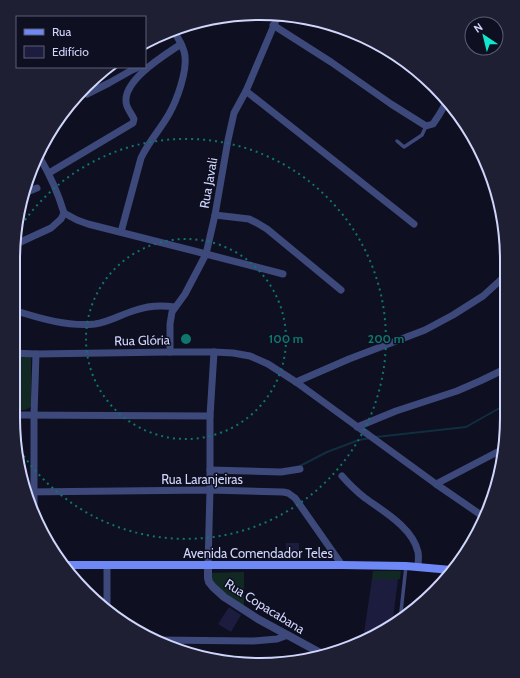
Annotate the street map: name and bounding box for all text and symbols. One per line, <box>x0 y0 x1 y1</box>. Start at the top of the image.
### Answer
legend <box>16 16 146 68</box>
north arrow <box>464 16 504 56</box>
text: N <box>471 20 485 36</box>
text: Rua <box>52 24 71 39</box>
text: Edifício <box>52 44 89 59</box>
street label: Rua Javali <box>196 156 220 210</box>
text: 100 m <box>269 331 303 346</box>
text: 200 m <box>368 331 404 346</box>
street label: Rua Glória <box>114 332 171 348</box>
centre of rings <box>179 332 193 346</box>
street label: Rua Laranjeiras <box>161 471 243 488</box>
street label: Avenida Comendador Teles <box>183 545 333 561</box>
street label: Rua Copacabana <box>222 575 309 637</box>

